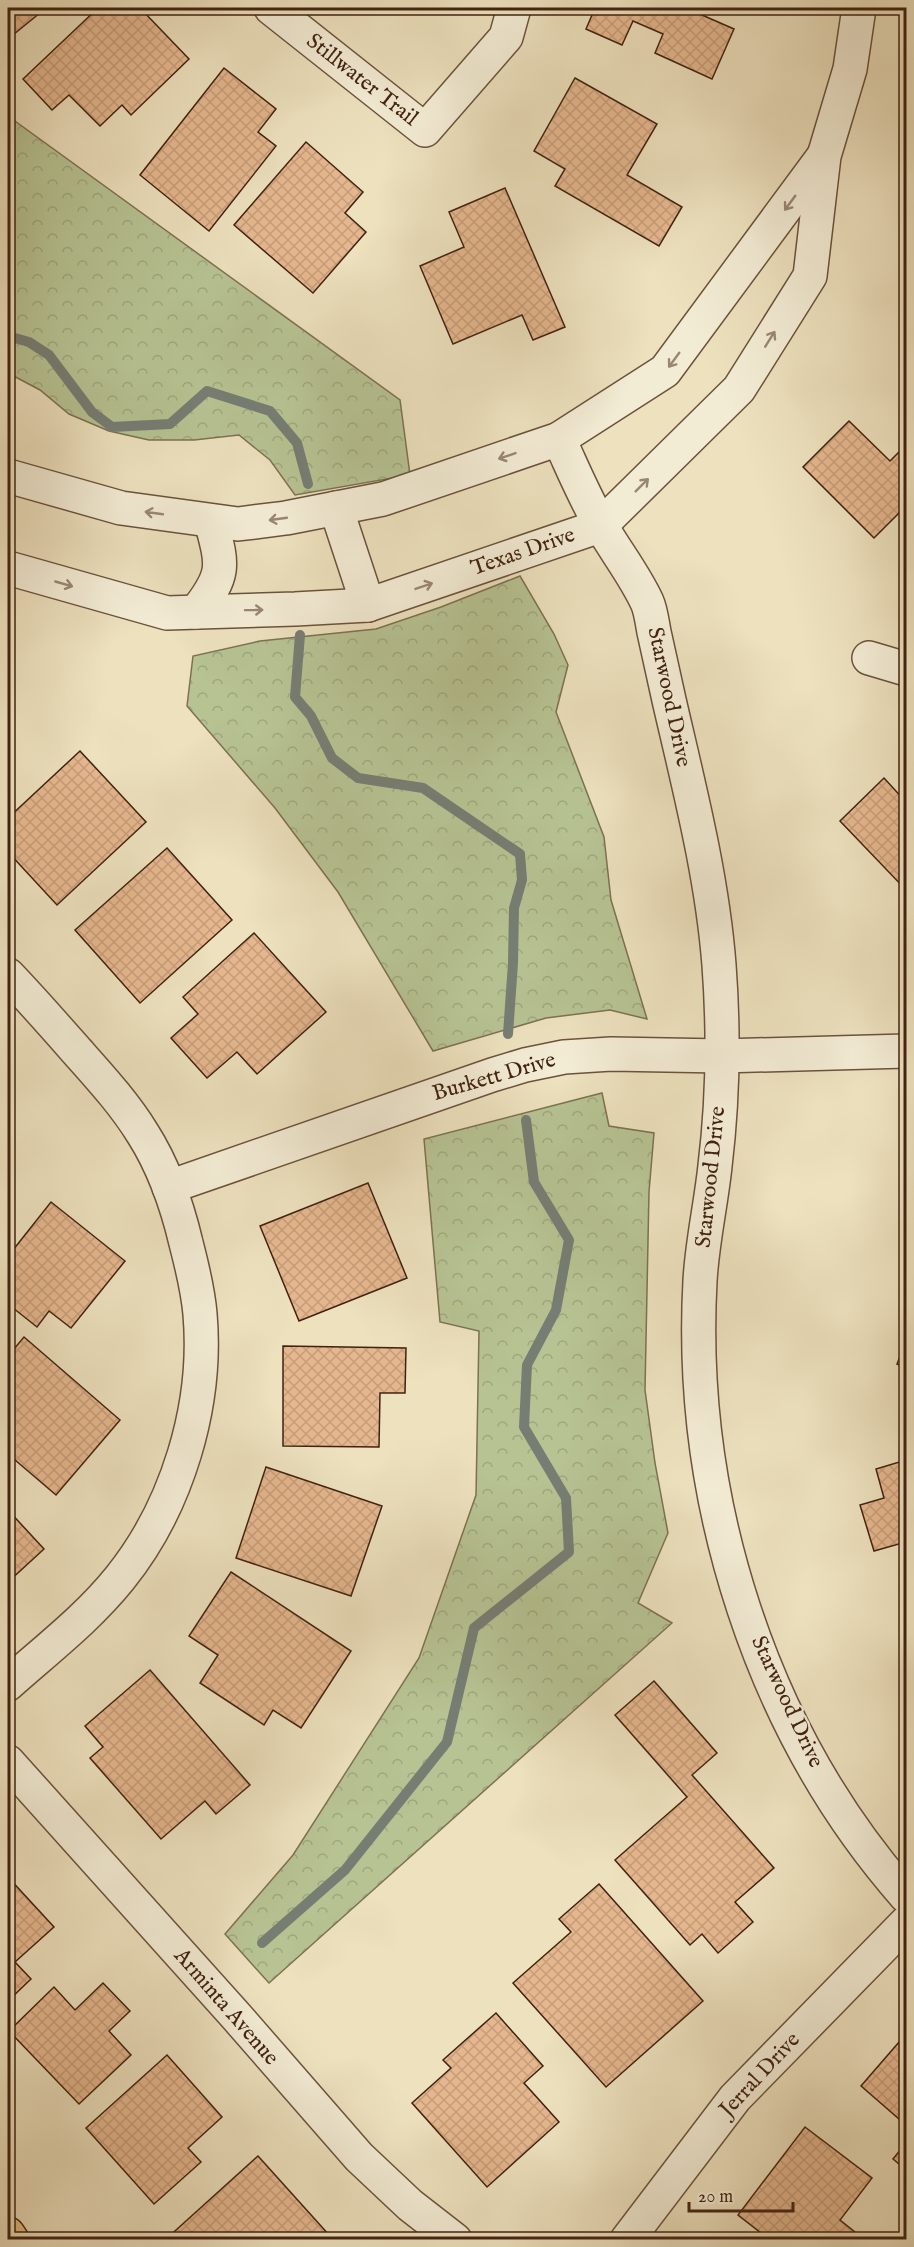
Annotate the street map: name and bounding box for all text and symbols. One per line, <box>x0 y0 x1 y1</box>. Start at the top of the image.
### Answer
street label: Stillwater Trail <box>300 28 424 132</box>
one-way arrow <box>783 194 796 210</box>
one-way arrow <box>765 331 777 348</box>
one-way arrow <box>667 351 680 367</box>
one-way arrow <box>498 452 517 463</box>
one-way arrow <box>635 477 650 492</box>
one-way arrow <box>144 507 164 518</box>
one-way arrow <box>269 514 289 525</box>
street label: Texas Drive <box>467 521 579 583</box>
one-way arrow <box>54 578 73 590</box>
one-way arrow <box>414 579 433 590</box>
one-way arrow <box>244 605 264 616</box>
street label: Starwood Drive <box>641 625 697 769</box>
street label: Burkett Drive <box>429 1046 559 1108</box>
street label: Starwood Drive <box>690 1105 732 1249</box>
street label: Starwood Drive <box>744 1632 830 1772</box>
street label: Arminta Avenue <box>167 1942 285 2071</box>
street label: Jerral Drive <box>711 2027 806 2126</box>
scale bar <box>689 2175 792 2213</box>
text: 20 m <box>698 2186 733 2209</box>

